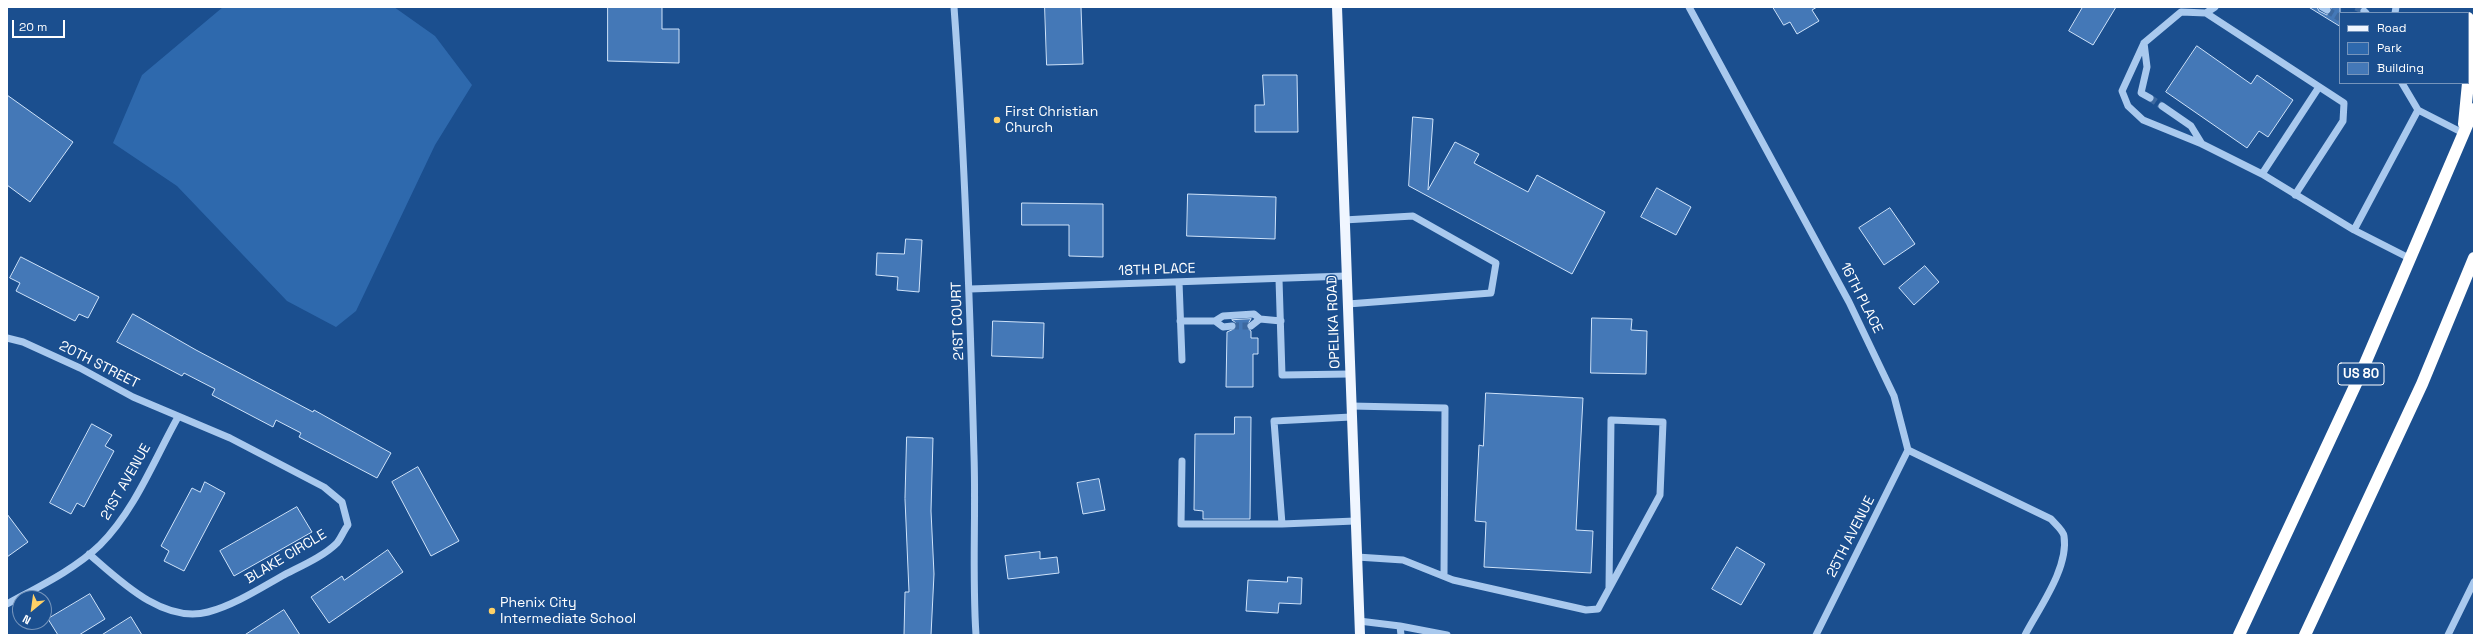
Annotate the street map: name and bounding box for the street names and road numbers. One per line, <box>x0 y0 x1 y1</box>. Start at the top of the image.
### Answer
street label: 18TH PLACE <box>1118 260 1196 280</box>
street label: 16TH PLACE <box>1836 260 1886 336</box>
street label: OPELIKA ROAD <box>1324 275 1344 369</box>
street label: 21ST COURT <box>948 281 968 361</box>
street label: 20TH STREET <box>56 338 142 392</box>
road number: US 80 <box>2338 363 2384 385</box>
street label: 21ST AVENUE <box>97 441 155 523</box>
street label: 25TH AVENUE <box>1823 494 1879 580</box>
street label: BLAKE CIRCLE <box>242 526 330 588</box>

